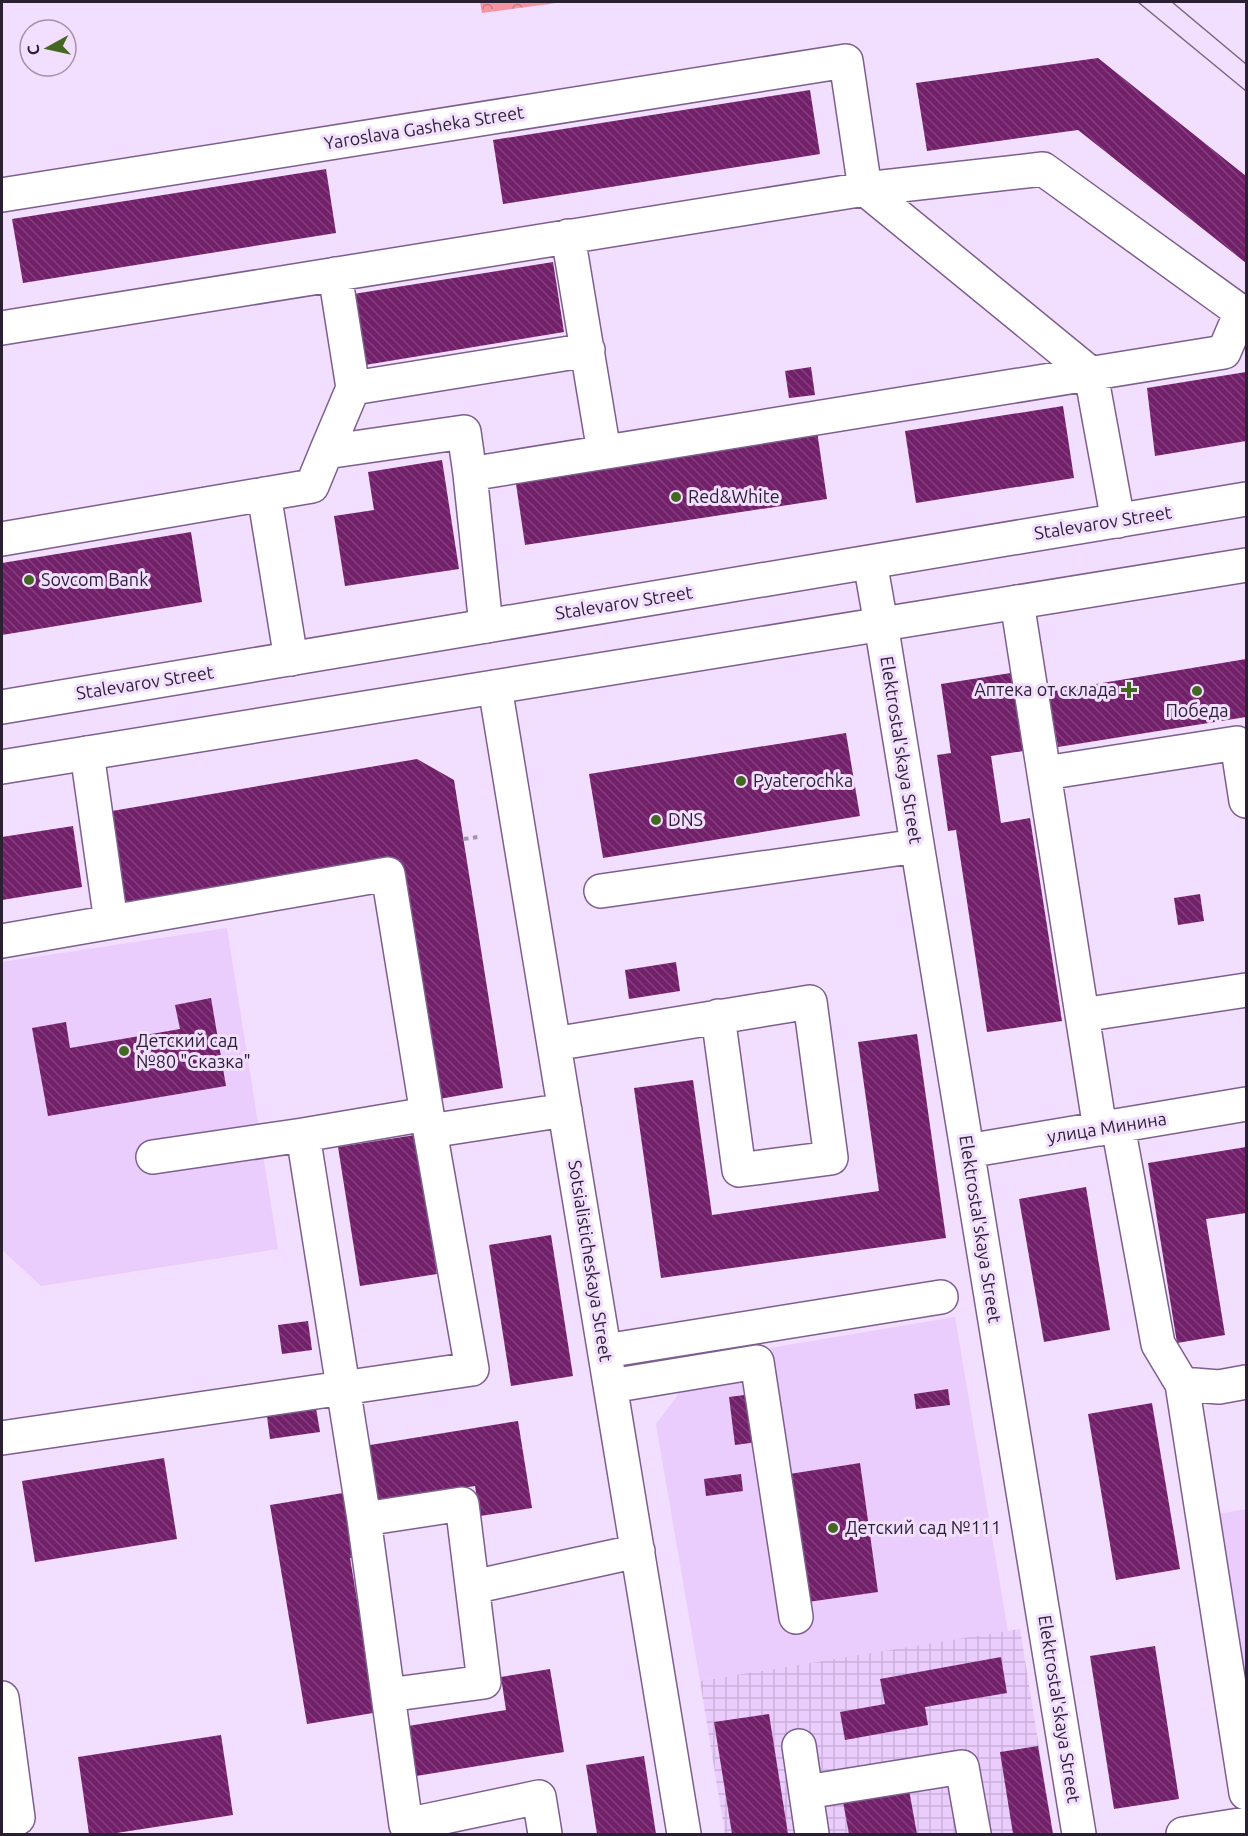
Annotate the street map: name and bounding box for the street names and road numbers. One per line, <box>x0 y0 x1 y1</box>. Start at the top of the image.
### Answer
street label: Yaroslava Gasheka Street <box>322 101 525 153</box>
street label: Stalevarov Street <box>1033 501 1173 543</box>
street label: Stalevarov Street <box>554 581 694 623</box>
street label: Elektrostal'skaya Street <box>877 655 927 845</box>
street label: Stalevarov Street <box>75 661 215 703</box>
street label: улица Минина <box>1046 1108 1168 1146</box>
street label: Elektrostal'skaya Street <box>956 1134 1006 1324</box>
street label: Sotsialisticheskaya Street <box>565 1159 617 1363</box>
street label: Elektrostal'skaya Street <box>1035 1614 1085 1804</box>

